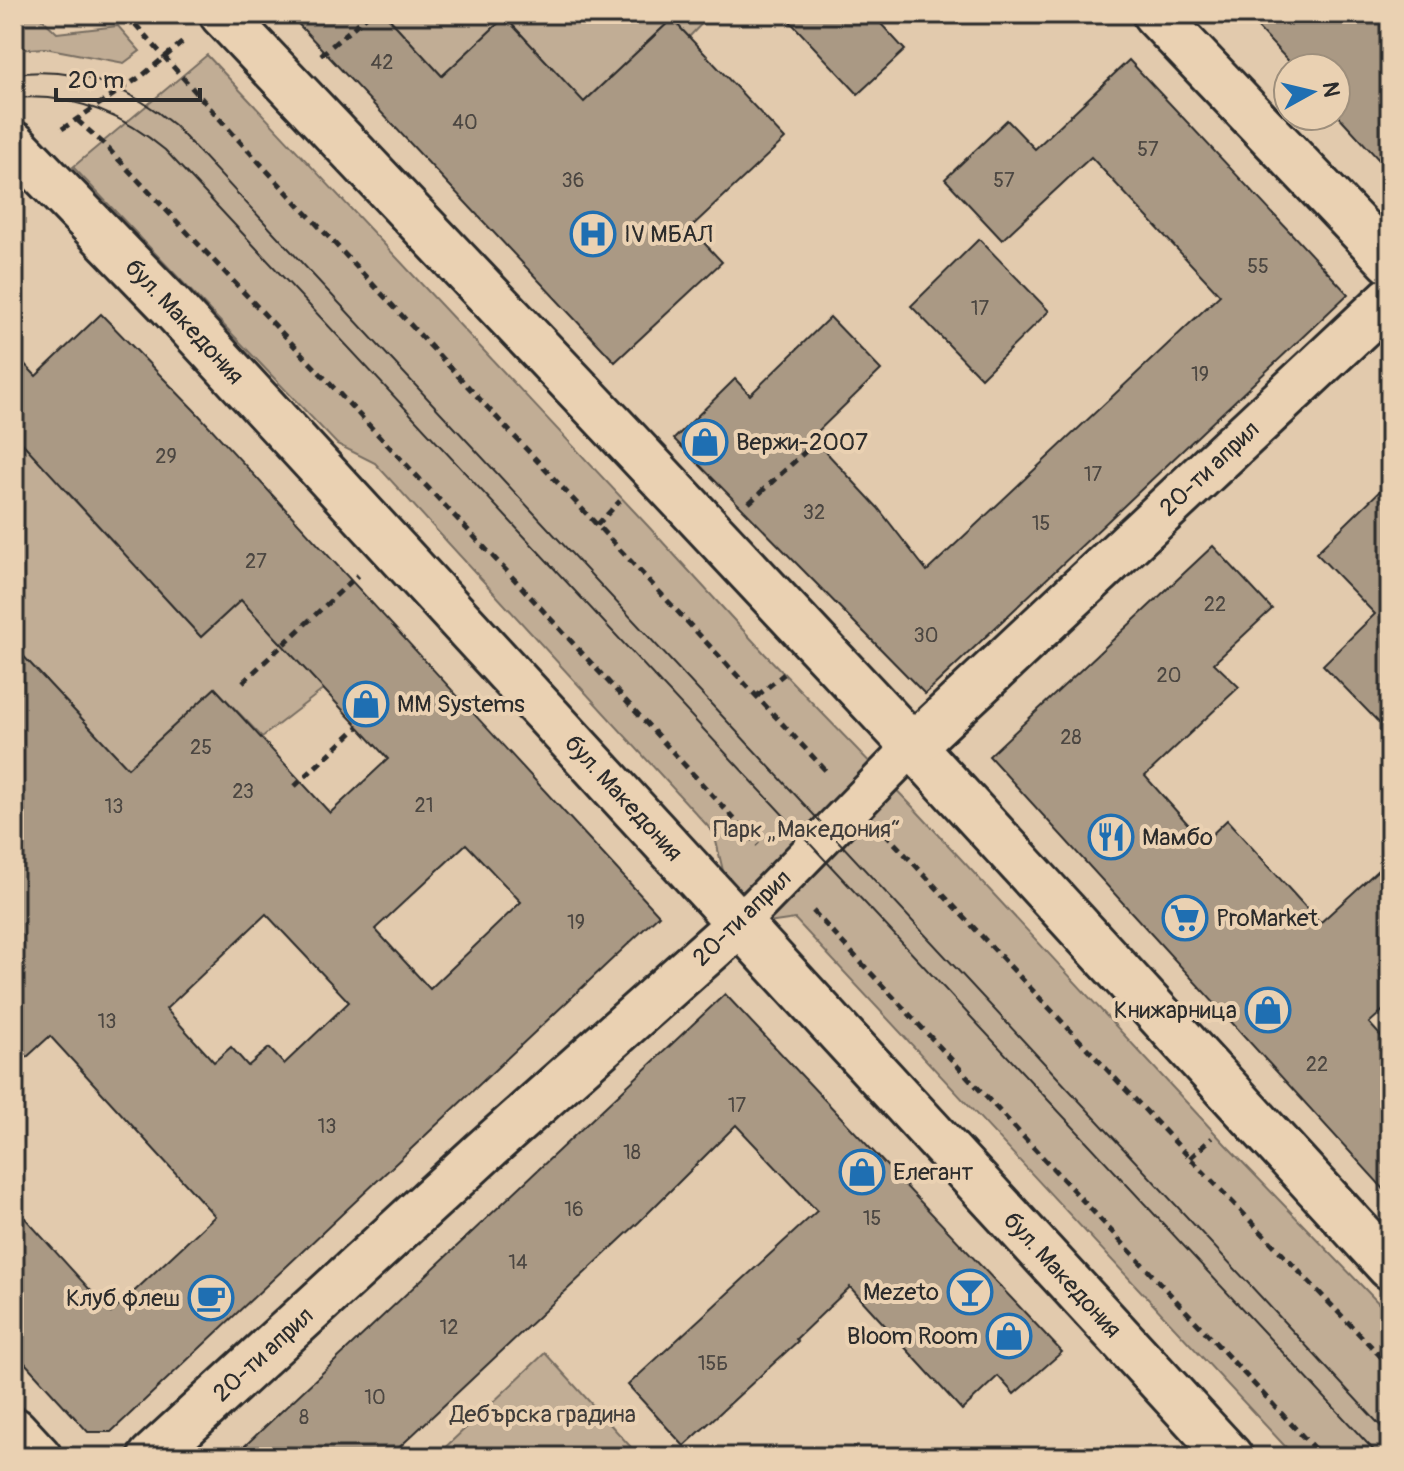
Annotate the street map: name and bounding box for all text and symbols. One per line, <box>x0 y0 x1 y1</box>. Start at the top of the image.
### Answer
house number: 42 <box>371 50 393 75</box>
scale bar <box>56 52 200 102</box>
north arrow <box>1272 52 1352 132</box>
text: 20 m <box>68 66 124 95</box>
text: N <box>1316 80 1346 99</box>
house number: 40 <box>452 110 478 135</box>
house number: 57 <box>1137 137 1159 162</box>
house number: 36 <box>562 168 584 193</box>
house number: 57 <box>993 168 1015 193</box>
hospital icon: IV МБАЛ <box>569 210 617 258</box>
place label: IV МБАЛ <box>624 220 713 249</box>
street label: бул. Македония <box>119 253 250 390</box>
house number: 55 <box>1247 254 1269 279</box>
house number: 17 <box>971 296 990 321</box>
house number: 19 <box>1191 362 1209 387</box>
street label: 20-ти април <box>1153 415 1265 522</box>
shop icon: Вержи-2007 <box>681 418 729 466</box>
place label: Вержи-2007 <box>736 428 868 457</box>
house number: 29 <box>155 444 177 469</box>
house number: 17 <box>1084 462 1103 487</box>
house number: 32 <box>803 500 825 525</box>
house number: 15 <box>1032 511 1050 536</box>
house number: 27 <box>245 549 267 574</box>
house number: 22 <box>1204 592 1226 617</box>
house number: 30 <box>914 623 938 648</box>
house number: 20 <box>1157 663 1181 688</box>
shop icon: MM Systems <box>342 680 390 728</box>
place label: MM Systems <box>397 690 525 719</box>
house number: 28 <box>1060 725 1082 750</box>
street label: бул. Македония <box>558 729 689 867</box>
house number: 25 <box>190 735 212 760</box>
house number: 23 <box>232 779 254 804</box>
house number: 21 <box>415 793 434 818</box>
house number: 13 <box>105 794 123 819</box>
restaurant icon: Мамбо <box>1087 813 1135 861</box>
park label: Парк „Македония“ <box>713 815 901 844</box>
place label: Мамбо <box>1142 823 1213 852</box>
street label: 20-ти април <box>687 864 797 972</box>
supermarket icon: ProMarket <box>1161 894 1209 942</box>
place label: ProMarket <box>1216 904 1319 933</box>
house number: 19 <box>567 910 585 935</box>
shop icon: Книжарница <box>1244 986 1292 1034</box>
place label: Книжарница <box>1114 996 1237 1025</box>
house number: 13 <box>98 1009 116 1034</box>
house number: 22 <box>1306 1052 1328 1077</box>
house number: 17 <box>728 1093 747 1118</box>
house number: 13 <box>318 1114 336 1139</box>
house number: 18 <box>623 1140 641 1165</box>
shop icon: Елегант <box>838 1148 886 1196</box>
place label: Елегант <box>893 1158 973 1187</box>
house number: 16 <box>564 1197 584 1222</box>
house number: 15 <box>863 1206 881 1231</box>
street label: бул. Македония <box>997 1206 1128 1344</box>
house number: 14 <box>508 1250 528 1275</box>
bar icon: Mezeto <box>946 1268 994 1316</box>
cafe icon: Клуб флеш <box>187 1274 235 1322</box>
place label: Mezeto <box>863 1278 939 1307</box>
place label: Клуб флеш <box>66 1284 180 1313</box>
street label: 20-ти април <box>207 1301 319 1407</box>
shop icon: Bloom Room <box>985 1312 1033 1360</box>
house number: 12 <box>440 1315 459 1340</box>
place label: Bloom Room <box>847 1322 978 1351</box>
house number: 15Б <box>698 1351 728 1376</box>
house number: 10 <box>364 1385 386 1410</box>
park label: Дебърска градина <box>449 1400 636 1429</box>
house number: 8 <box>299 1405 309 1430</box>

